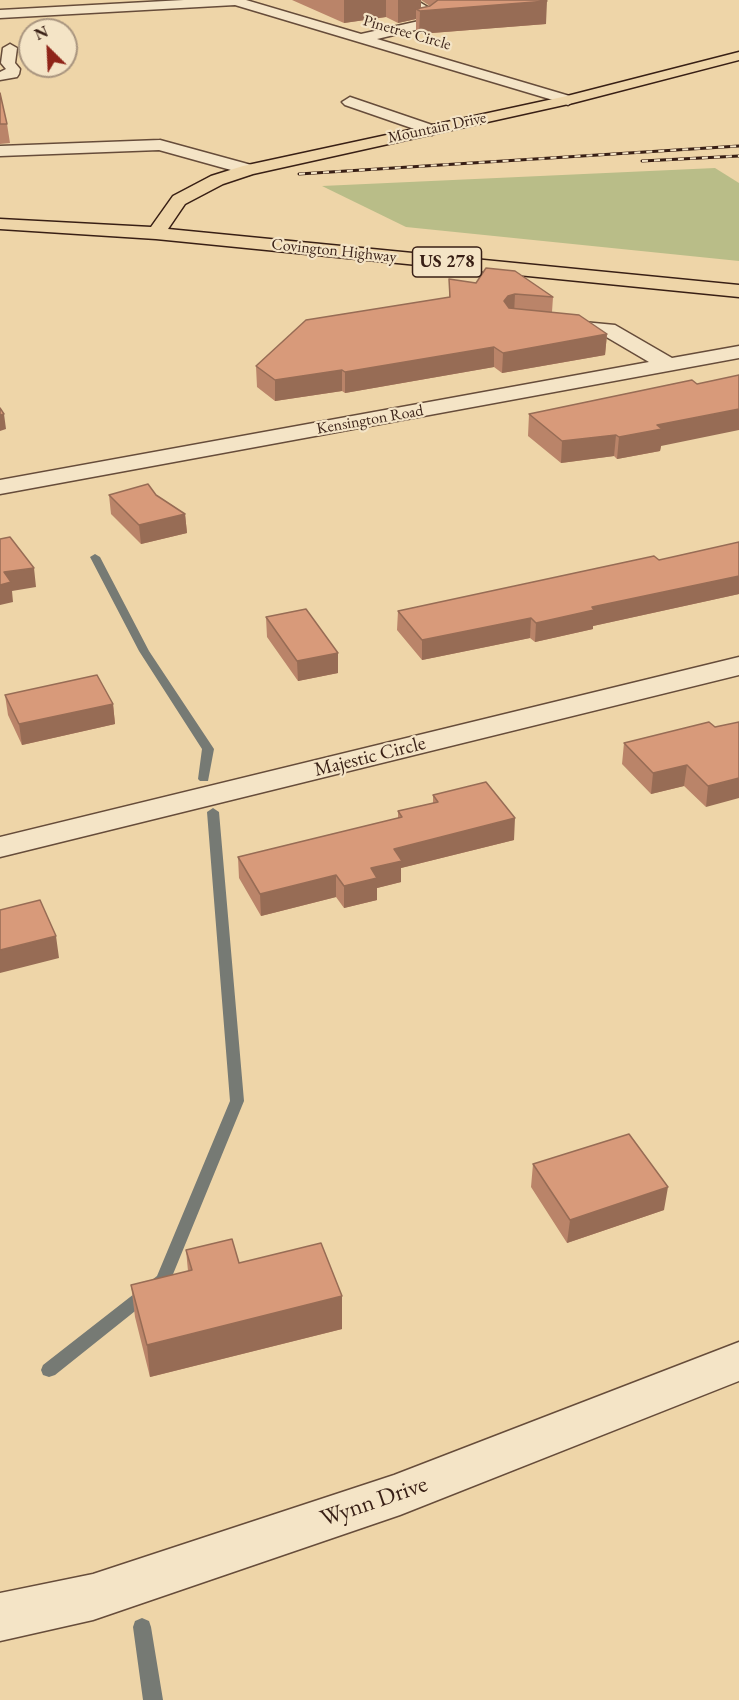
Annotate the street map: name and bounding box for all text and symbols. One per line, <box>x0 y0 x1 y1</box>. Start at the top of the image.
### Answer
street label: Pinetree Circle <box>361 11 453 55</box>
north arrow <box>18 18 78 78</box>
text: N <box>31 21 51 45</box>
street label: Mountain Drive <box>386 108 488 148</box>
street label: Covington Highway <box>271 235 397 267</box>
road number: US 278 <box>412 247 482 277</box>
street label: Kensington Road <box>315 401 425 439</box>
street label: Majestic Circle <box>312 732 428 782</box>
street label: Wynn Drive <box>317 1470 431 1534</box>

